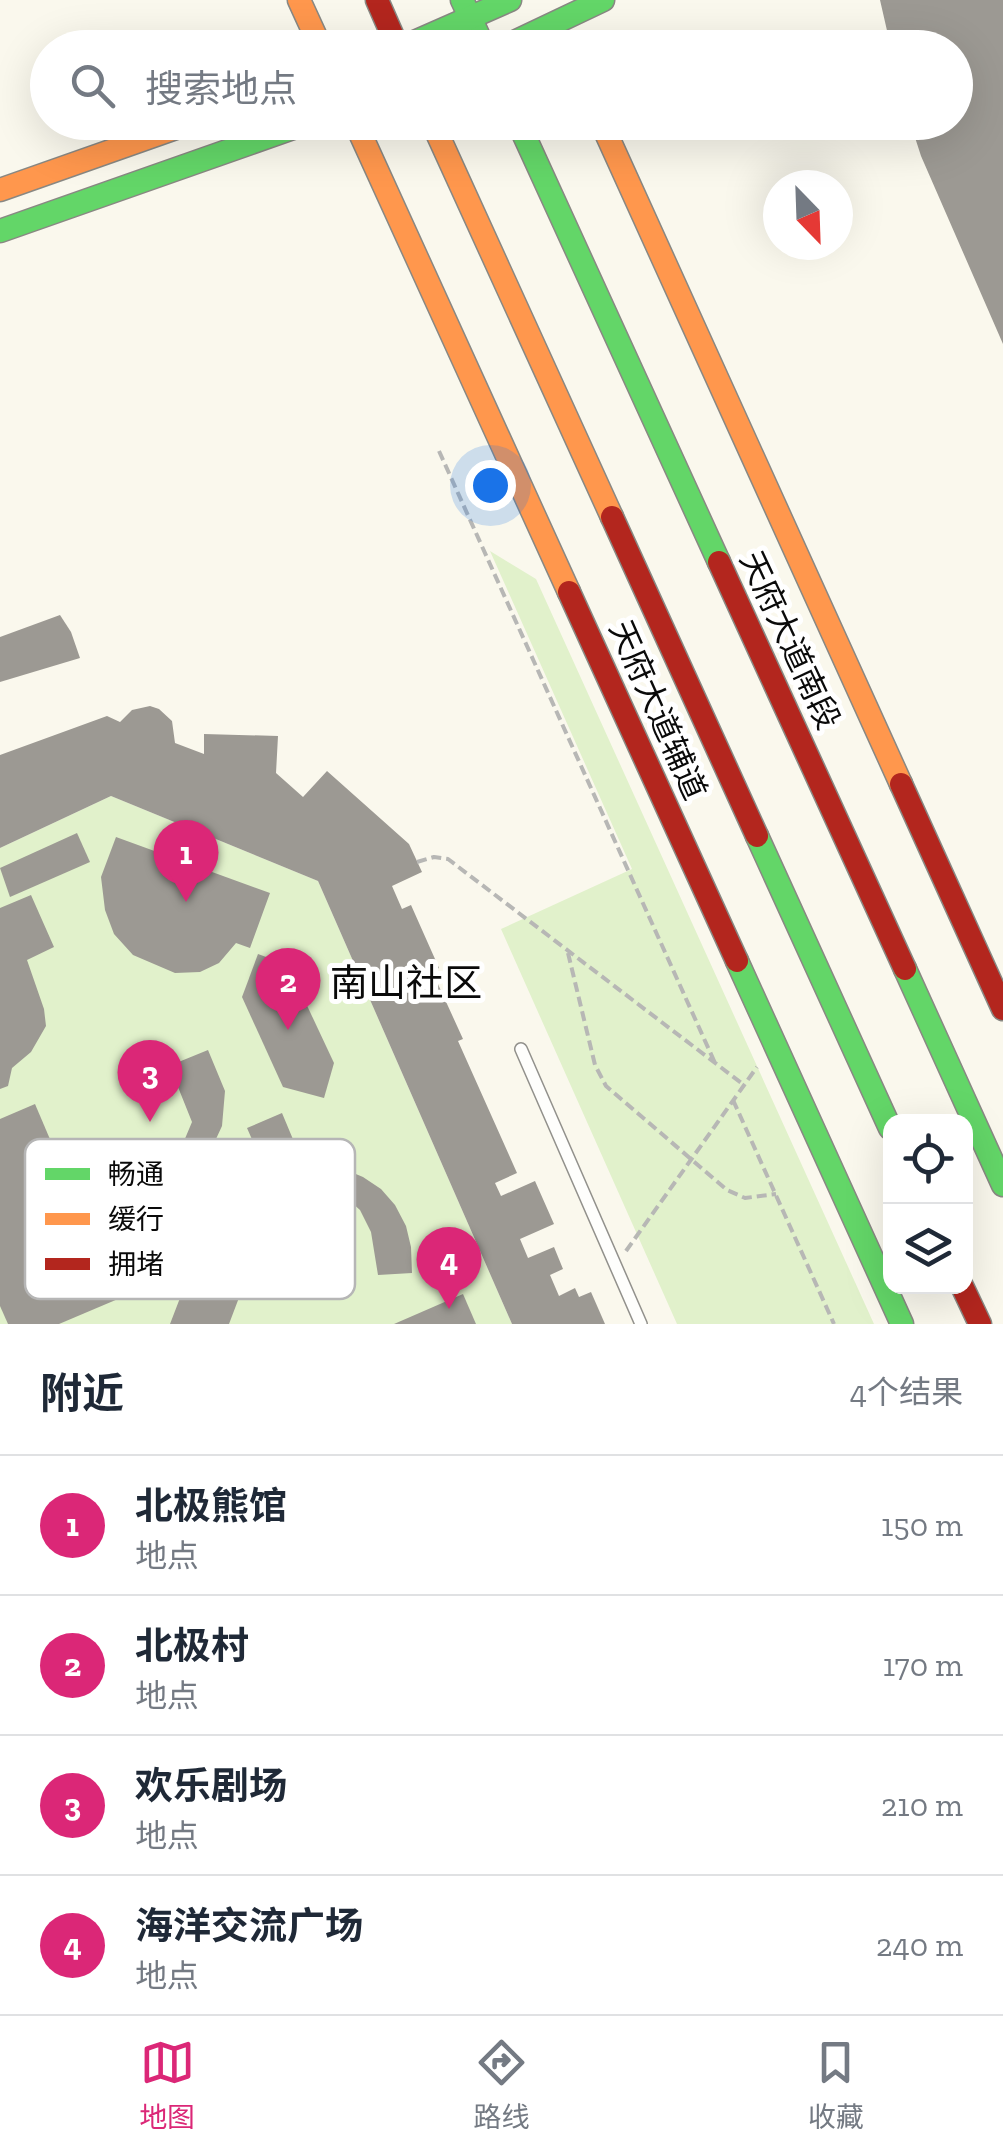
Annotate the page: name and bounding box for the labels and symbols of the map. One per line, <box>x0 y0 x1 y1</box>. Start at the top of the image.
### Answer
north arrow <box>763 170 853 260</box>
your location <box>465 460 516 511</box>
street label: 天府大道南段 <box>732 545 848 735</box>
street label: 天府大道辅道 <box>602 615 714 805</box>
pin: 1 <box>154 820 218 902</box>
pin: 2 <box>256 948 320 1030</box>
district label: 南山社区 <box>330 960 482 1006</box>
pin: 3 <box>118 1040 182 1122</box>
legend <box>25 1139 355 1299</box>
text: 畅通 <box>108 1158 164 1191</box>
text: 缓行 <box>108 1203 164 1236</box>
pin: 4 <box>416 1226 482 1309</box>
text: 拥堵 <box>108 1248 164 1281</box>

